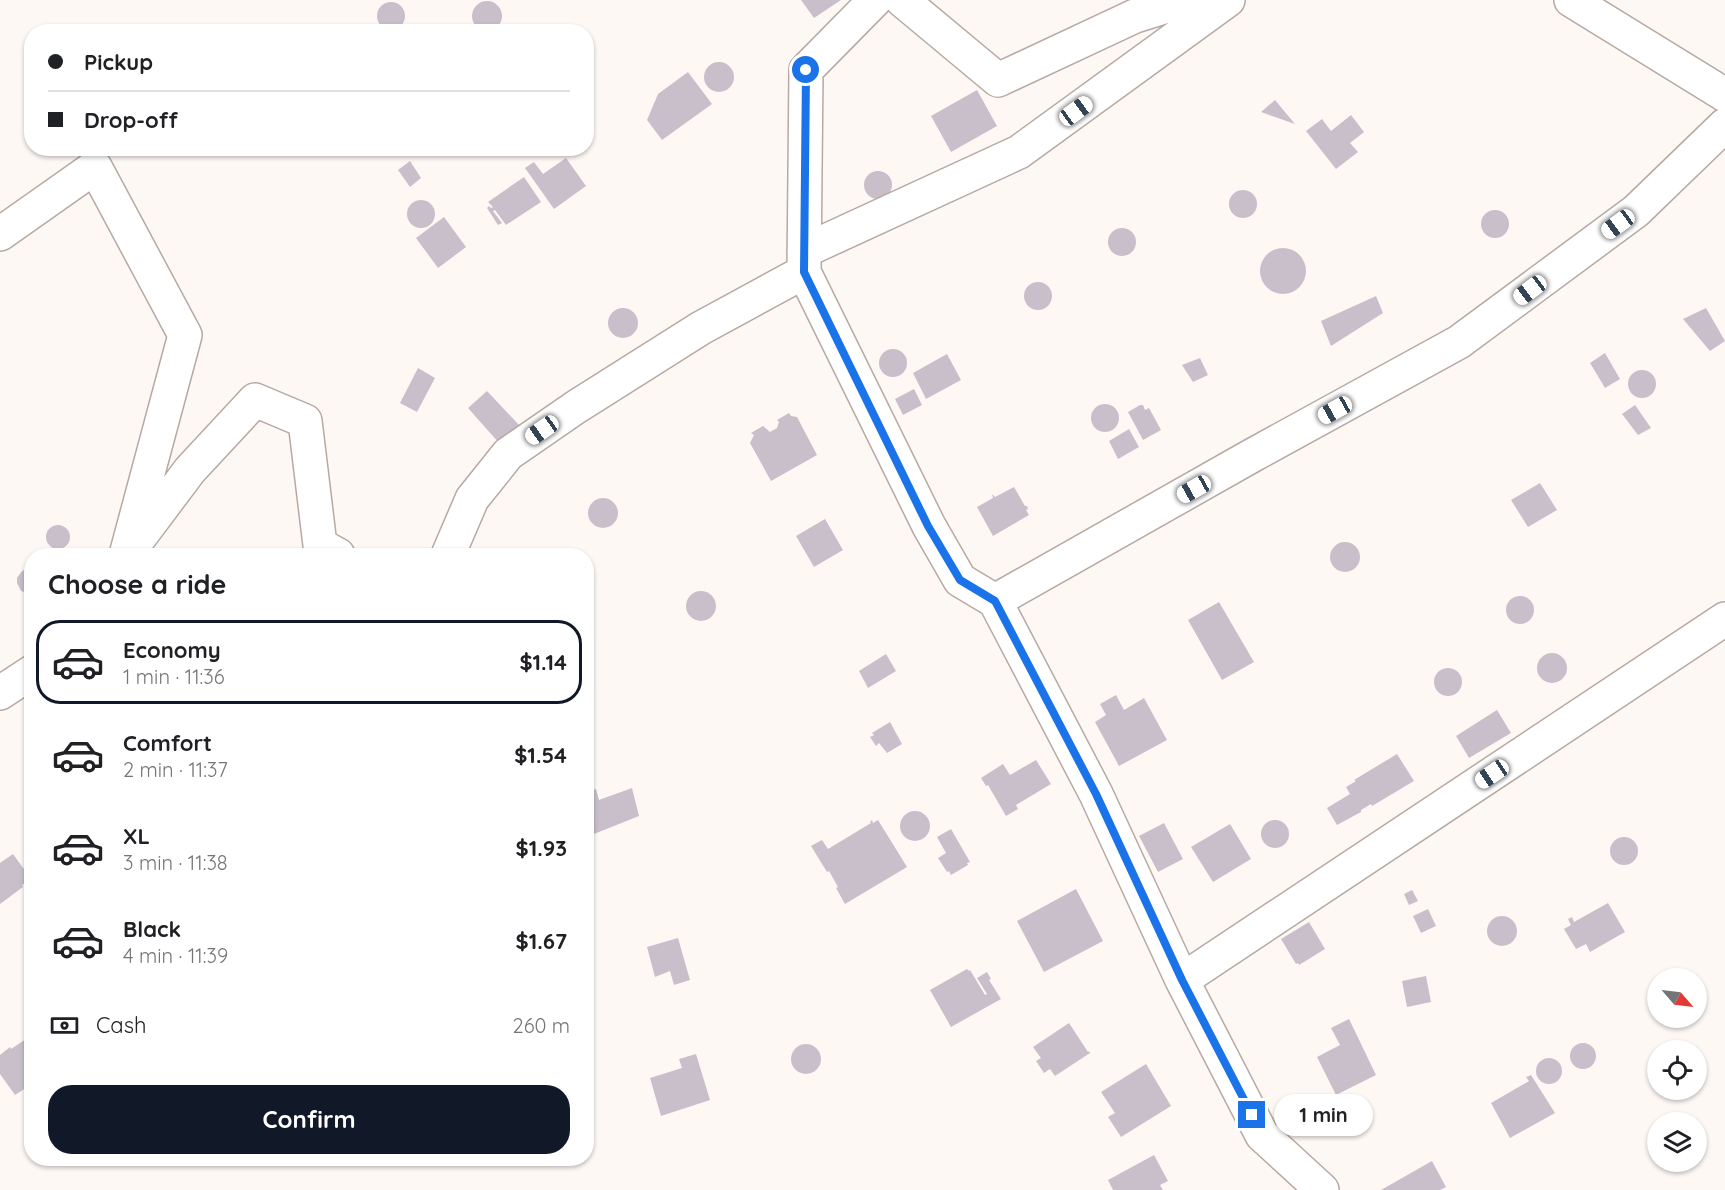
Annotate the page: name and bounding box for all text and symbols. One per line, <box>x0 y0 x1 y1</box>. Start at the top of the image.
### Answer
text: Pickup <box>84 48 153 76</box>
route start <box>792 56 819 83</box>
car <box>1056 93 1096 129</box>
text: Drop-off <box>84 106 178 134</box>
car <box>1598 206 1638 242</box>
car <box>1510 272 1550 308</box>
car <box>1315 393 1355 427</box>
car <box>522 412 562 448</box>
car <box>1174 472 1214 506</box>
text: Choose a ride <box>48 567 226 601</box>
icon: car <box>51 635 105 689</box>
text: Economy <box>123 636 221 664</box>
text: $1.14 <box>519 648 567 676</box>
text: 1 min · 11:36 <box>123 664 225 689</box>
icon: car <box>51 728 105 782</box>
text: Comfort <box>123 729 212 757</box>
text: $1.54 <box>514 741 567 769</box>
car <box>1472 756 1512 792</box>
text: 2 min · 11:37 <box>123 757 228 782</box>
icon: car <box>51 821 105 875</box>
text: XL <box>123 822 150 850</box>
text: $1.93 <box>516 834 567 862</box>
text: 3 min · 11:38 <box>123 850 228 875</box>
icon: car <box>51 914 105 968</box>
text: Black <box>123 915 181 943</box>
text: $1.67 <box>516 927 567 955</box>
text: 4 min · 11:39 <box>123 943 228 968</box>
north arrow <box>1647 968 1707 1028</box>
map controls <box>1647 968 1707 1172</box>
icon: cash <box>48 1009 81 1042</box>
text: Cash <box>96 1011 147 1039</box>
text: 260 m <box>513 1013 570 1038</box>
button: locate <box>1647 1040 1707 1100</box>
button: Confirm <box>48 1085 570 1154</box>
callout: 1 min <box>1273 1094 1372 1136</box>
route end <box>1238 1101 1265 1128</box>
text: 1 min <box>1299 1102 1348 1127</box>
button: layers <box>1647 1112 1707 1172</box>

